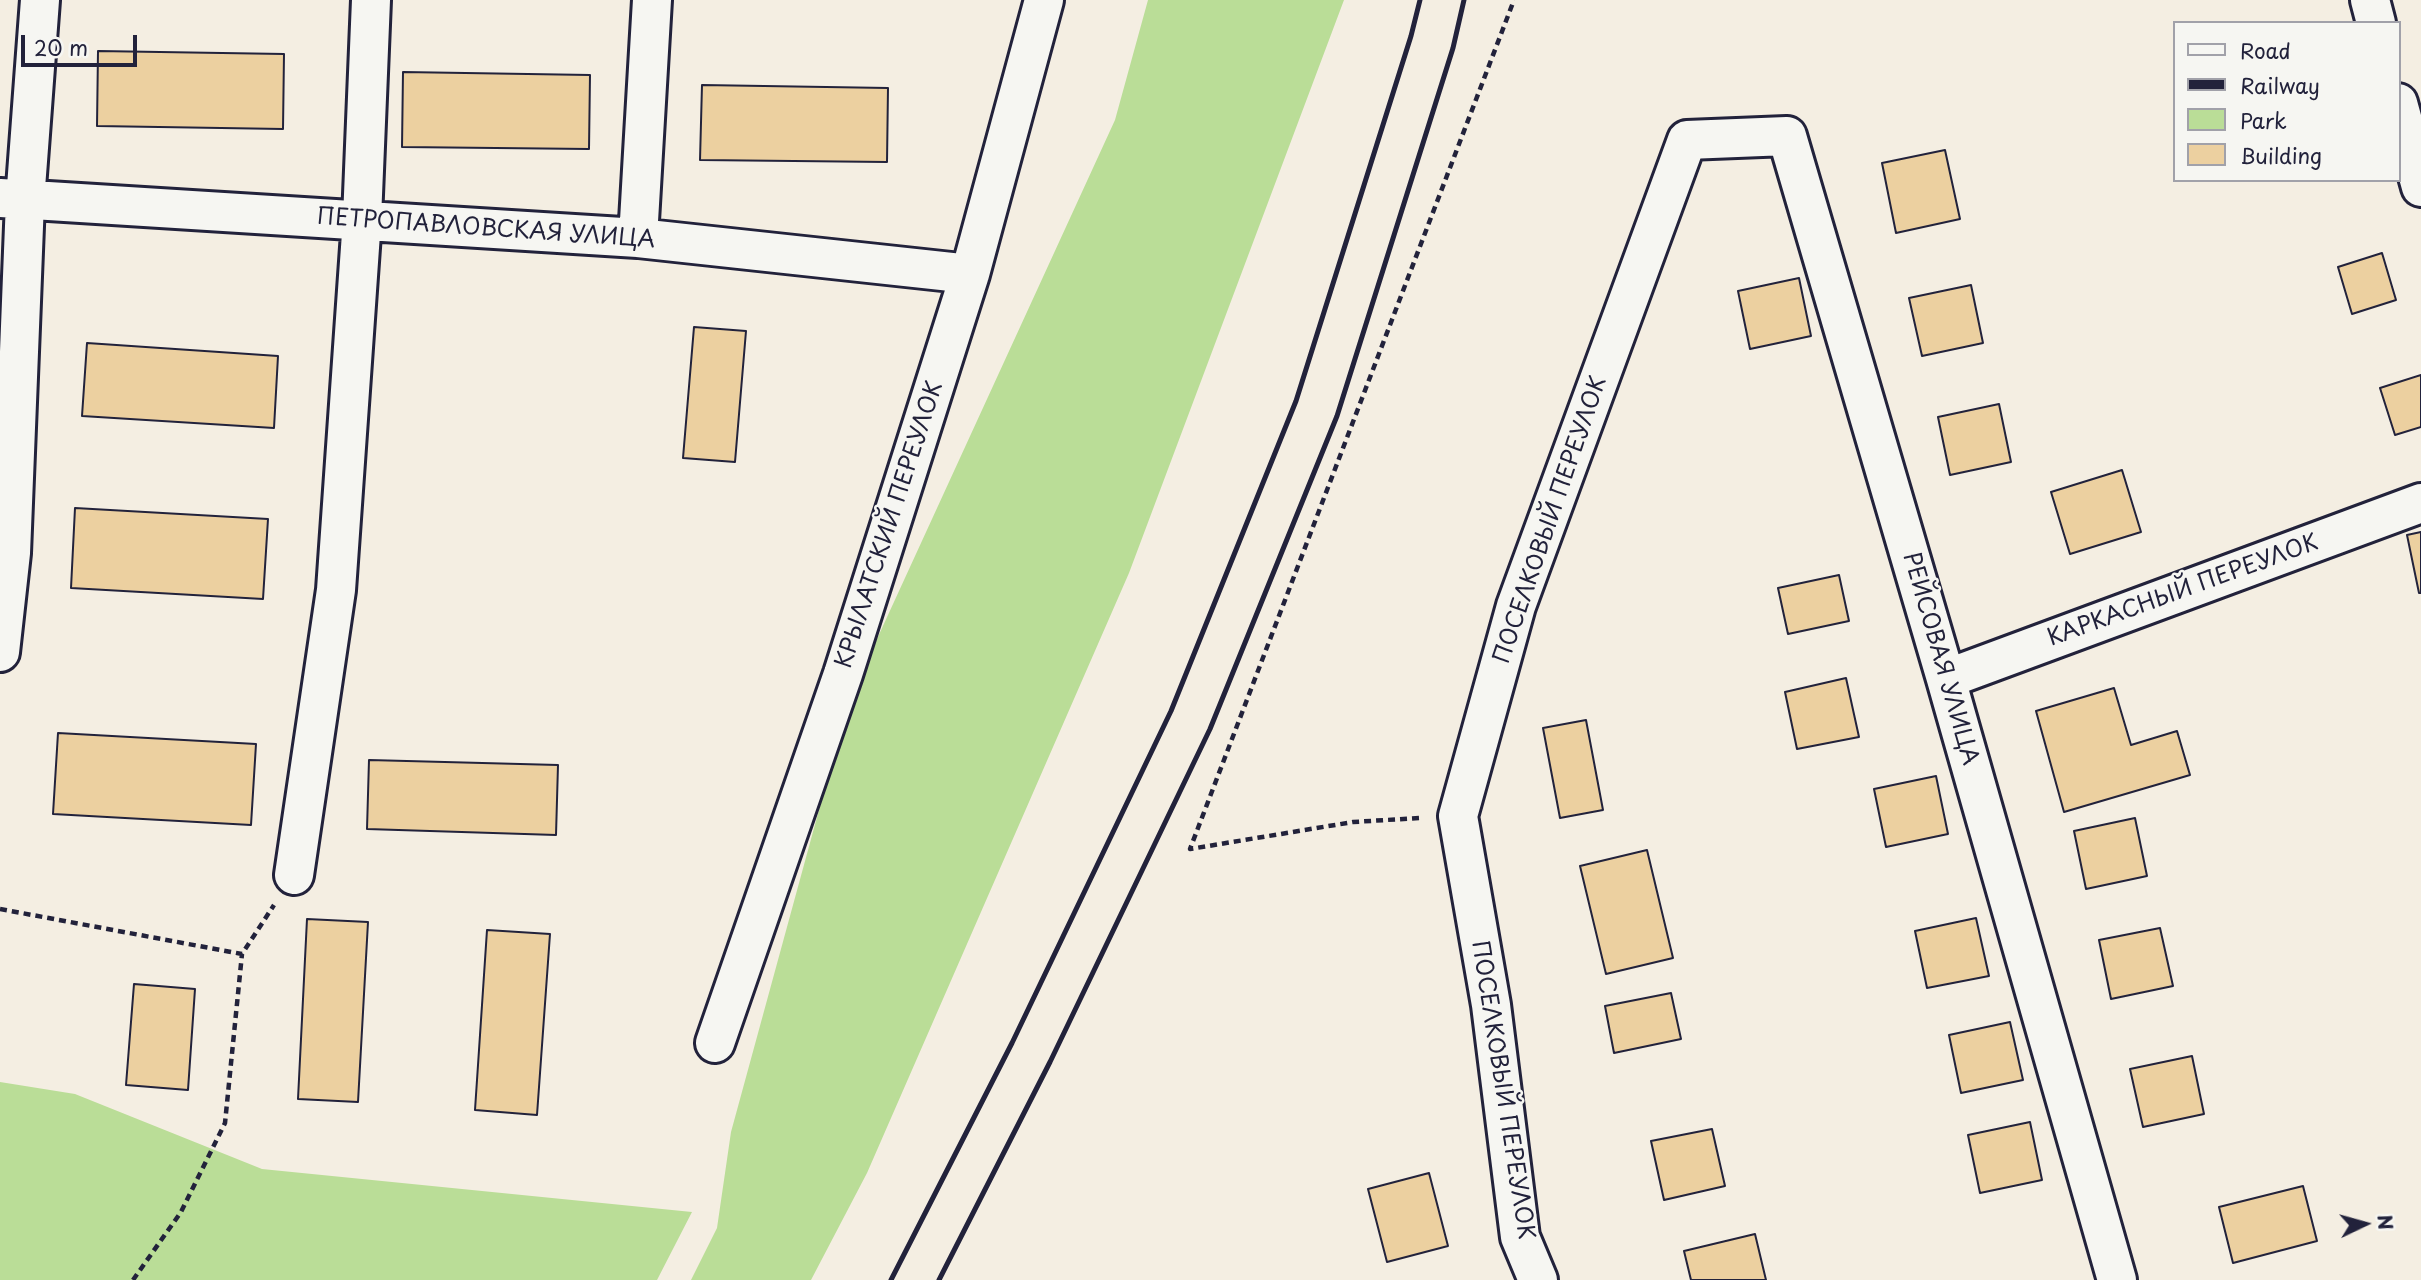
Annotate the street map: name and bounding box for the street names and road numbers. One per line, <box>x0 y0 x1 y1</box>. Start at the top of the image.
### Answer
street label: ПЕТРОПАВЛОВСКАЯ УЛИЦА <box>316 203 656 255</box>
street label: ПОСЕЛКОВЫЙ ПЕРЕУЛОК <box>1489 373 1613 667</box>
street label: КРЫЛАТСКИЙ ПЕРЕУЛОК <box>831 378 949 672</box>
street label: КАРКАСНЫЙ ПЕРЕУЛОК <box>2044 529 2322 653</box>
street label: РЕЙСОВАЯ УЛИЦА <box>1896 549 1984 769</box>
street label: ПОСЕЛКОВЫЙ ПЕРЕУЛОК <box>1465 939 1539 1241</box>

